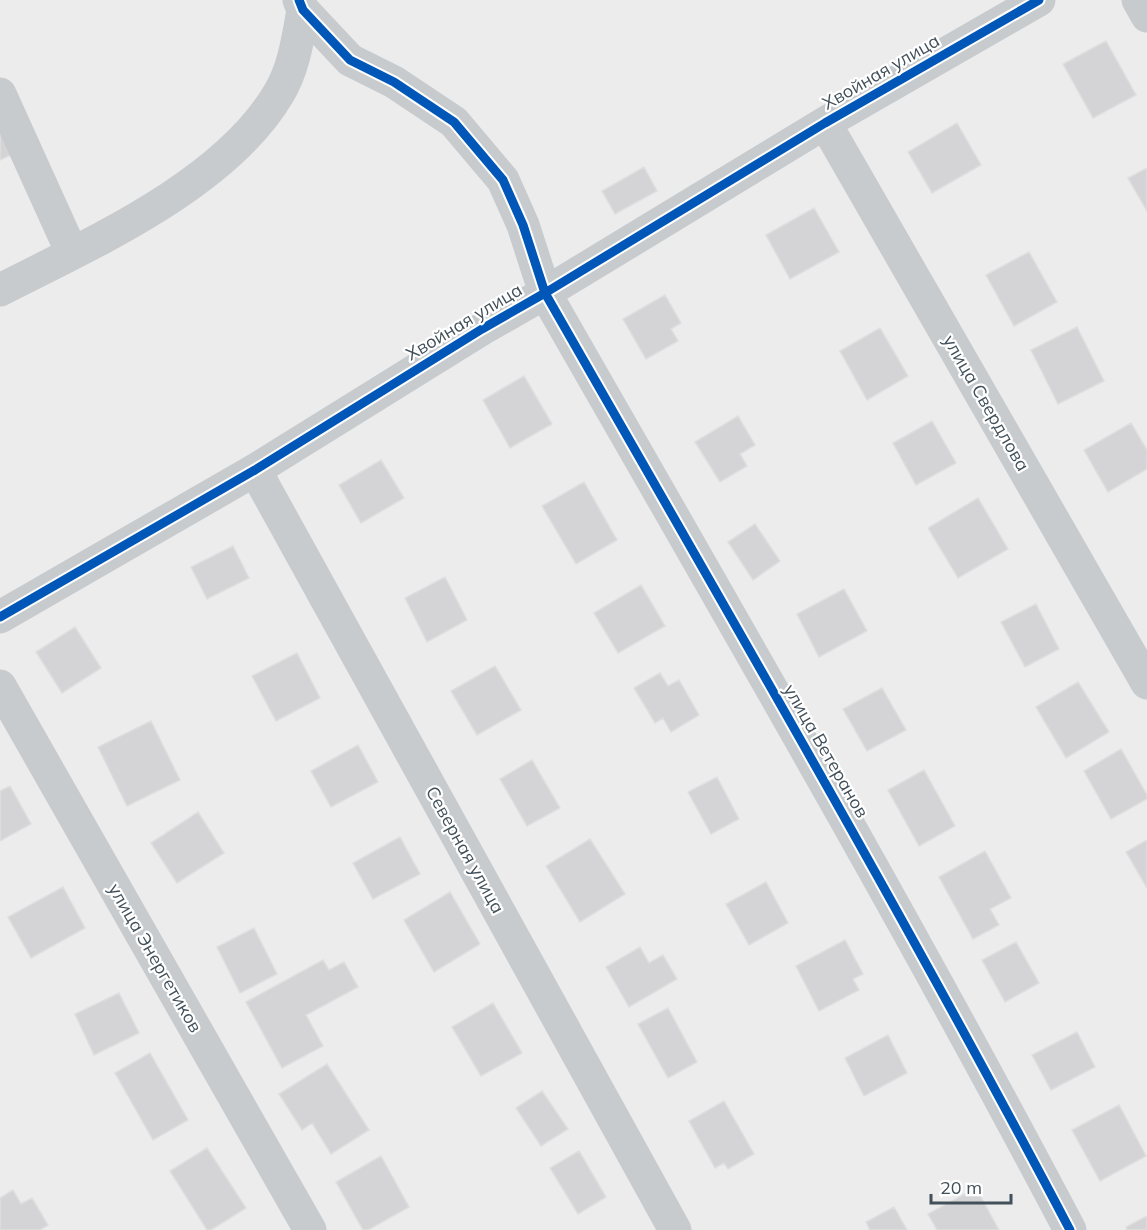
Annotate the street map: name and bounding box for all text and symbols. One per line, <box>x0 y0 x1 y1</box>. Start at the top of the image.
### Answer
street label: Хвойная улица <box>818 29 944 114</box>
street label: Хвойная улица <box>401 278 526 365</box>
street label: улица Свердлова <box>938 331 1035 475</box>
street label: улица Ветеранов <box>779 680 874 822</box>
street label: Северная улица <box>421 782 510 917</box>
street label: улица Энергетиков <box>103 879 207 1036</box>
scale bar <box>931 1167 1010 1205</box>
text: 20 m <box>940 1176 982 1199</box>

